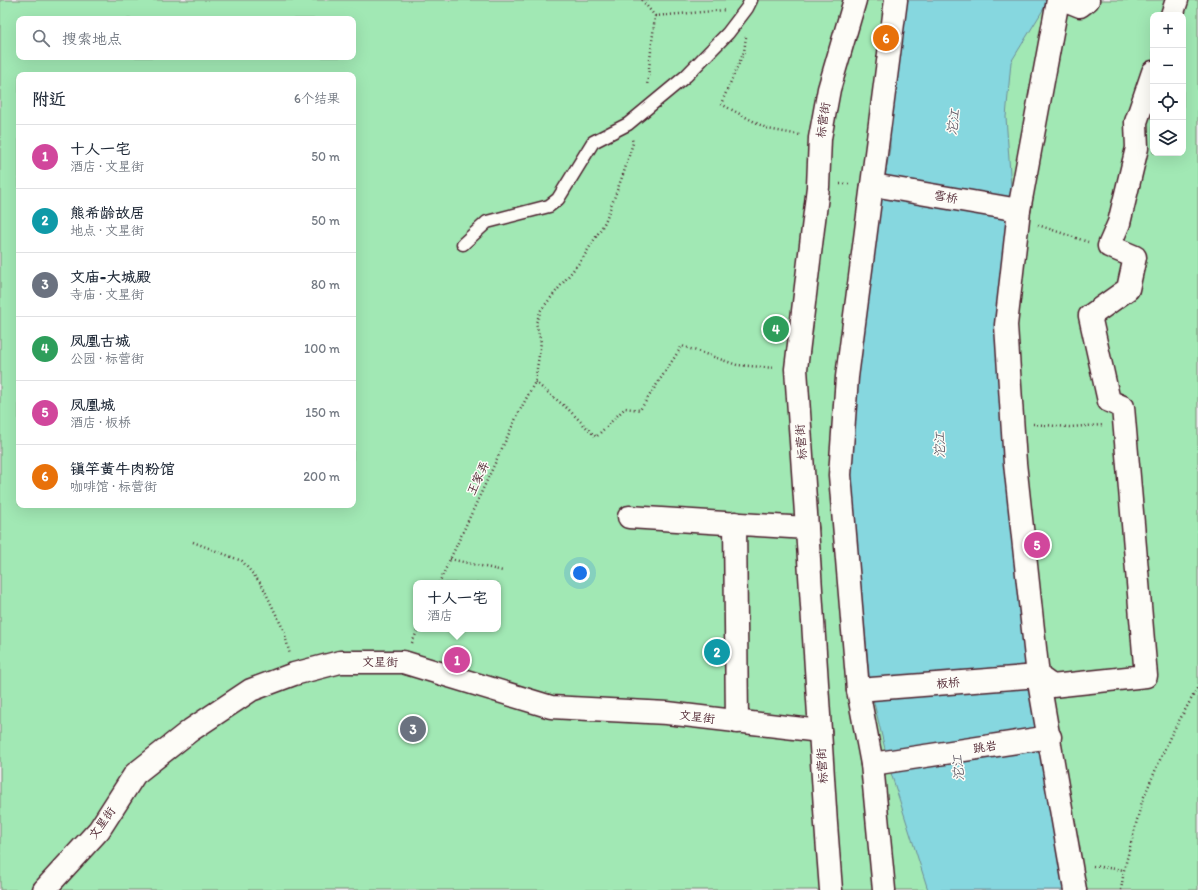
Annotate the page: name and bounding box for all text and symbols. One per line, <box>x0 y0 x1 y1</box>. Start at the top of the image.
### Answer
map controls <box>1150 12 1186 156</box>
button: + <box>1150 12 1186 48</box>
search box <box>16 16 356 60</box>
pin: 6 <box>873 23 899 53</box>
icon: search <box>30 27 52 49</box>
text: 搜索地点 <box>62 30 122 48</box>
button: − <box>1150 48 1186 84</box>
button: locate <box>1150 84 1186 120</box>
text: 附近 <box>32 89 66 109</box>
text: 6个结果 <box>294 91 340 106</box>
street label: 标营街 <box>813 101 833 139</box>
water label: 沱江 <box>944 107 962 136</box>
button: layers <box>1150 120 1186 156</box>
text: 十人一宅 <box>70 140 130 158</box>
text: 1 <box>42 149 48 164</box>
text: 50 m <box>311 149 340 164</box>
text: 酒店 · 文星街 <box>70 159 144 174</box>
street label: 雪桥 <box>933 188 960 206</box>
text: 熊希龄故居 <box>70 204 145 222</box>
text: 2 <box>42 213 48 228</box>
text: 50 m <box>311 213 340 228</box>
text: 地点 · 文星街 <box>70 223 144 238</box>
text: 文庙-大城殿 <box>70 268 151 286</box>
text: 3 <box>41 277 49 292</box>
text: 80 m <box>311 277 340 292</box>
text: 寺庙 · 文星街 <box>70 287 144 302</box>
pin: 4 <box>763 314 789 344</box>
text: 凤凰古城 <box>70 332 130 350</box>
text: 4 <box>41 341 49 356</box>
text: 100 m <box>304 341 340 356</box>
text: 公园 · 标营街 <box>70 351 144 366</box>
text: 凤凰城 <box>70 396 115 414</box>
text: 5 <box>42 405 48 420</box>
text: 150 m <box>305 405 340 420</box>
text: 酒店 · 板桥 <box>70 415 131 430</box>
street label: 标营街 <box>793 424 809 460</box>
water label: 沱江 <box>932 431 947 458</box>
street label: 王家弄 <box>464 459 492 497</box>
text: 镇竿黄牛肉粉馆 <box>70 460 175 478</box>
text: 6 <box>42 469 48 484</box>
text: 200 m <box>303 469 340 484</box>
text: 咖啡馆 · 标营街 <box>70 479 157 494</box>
pin: 5 <box>1024 530 1050 560</box>
your location <box>570 563 590 583</box>
popup <box>413 580 501 632</box>
text: 十人一宅 <box>427 589 487 607</box>
text: 酒店 <box>427 608 453 623</box>
pin: 2 <box>704 637 730 667</box>
pin: 1 <box>444 645 470 675</box>
street label: 文星街 <box>362 655 398 669</box>
street label: 板桥 <box>935 675 962 691</box>
street label: 文星街 <box>678 708 716 726</box>
pin: 3 <box>400 714 426 744</box>
street label: 跳岩 <box>972 738 998 756</box>
street label: 标营街 <box>814 748 830 784</box>
water label: 沱江 <box>949 753 967 782</box>
street label: 文星街 <box>86 804 118 842</box>

